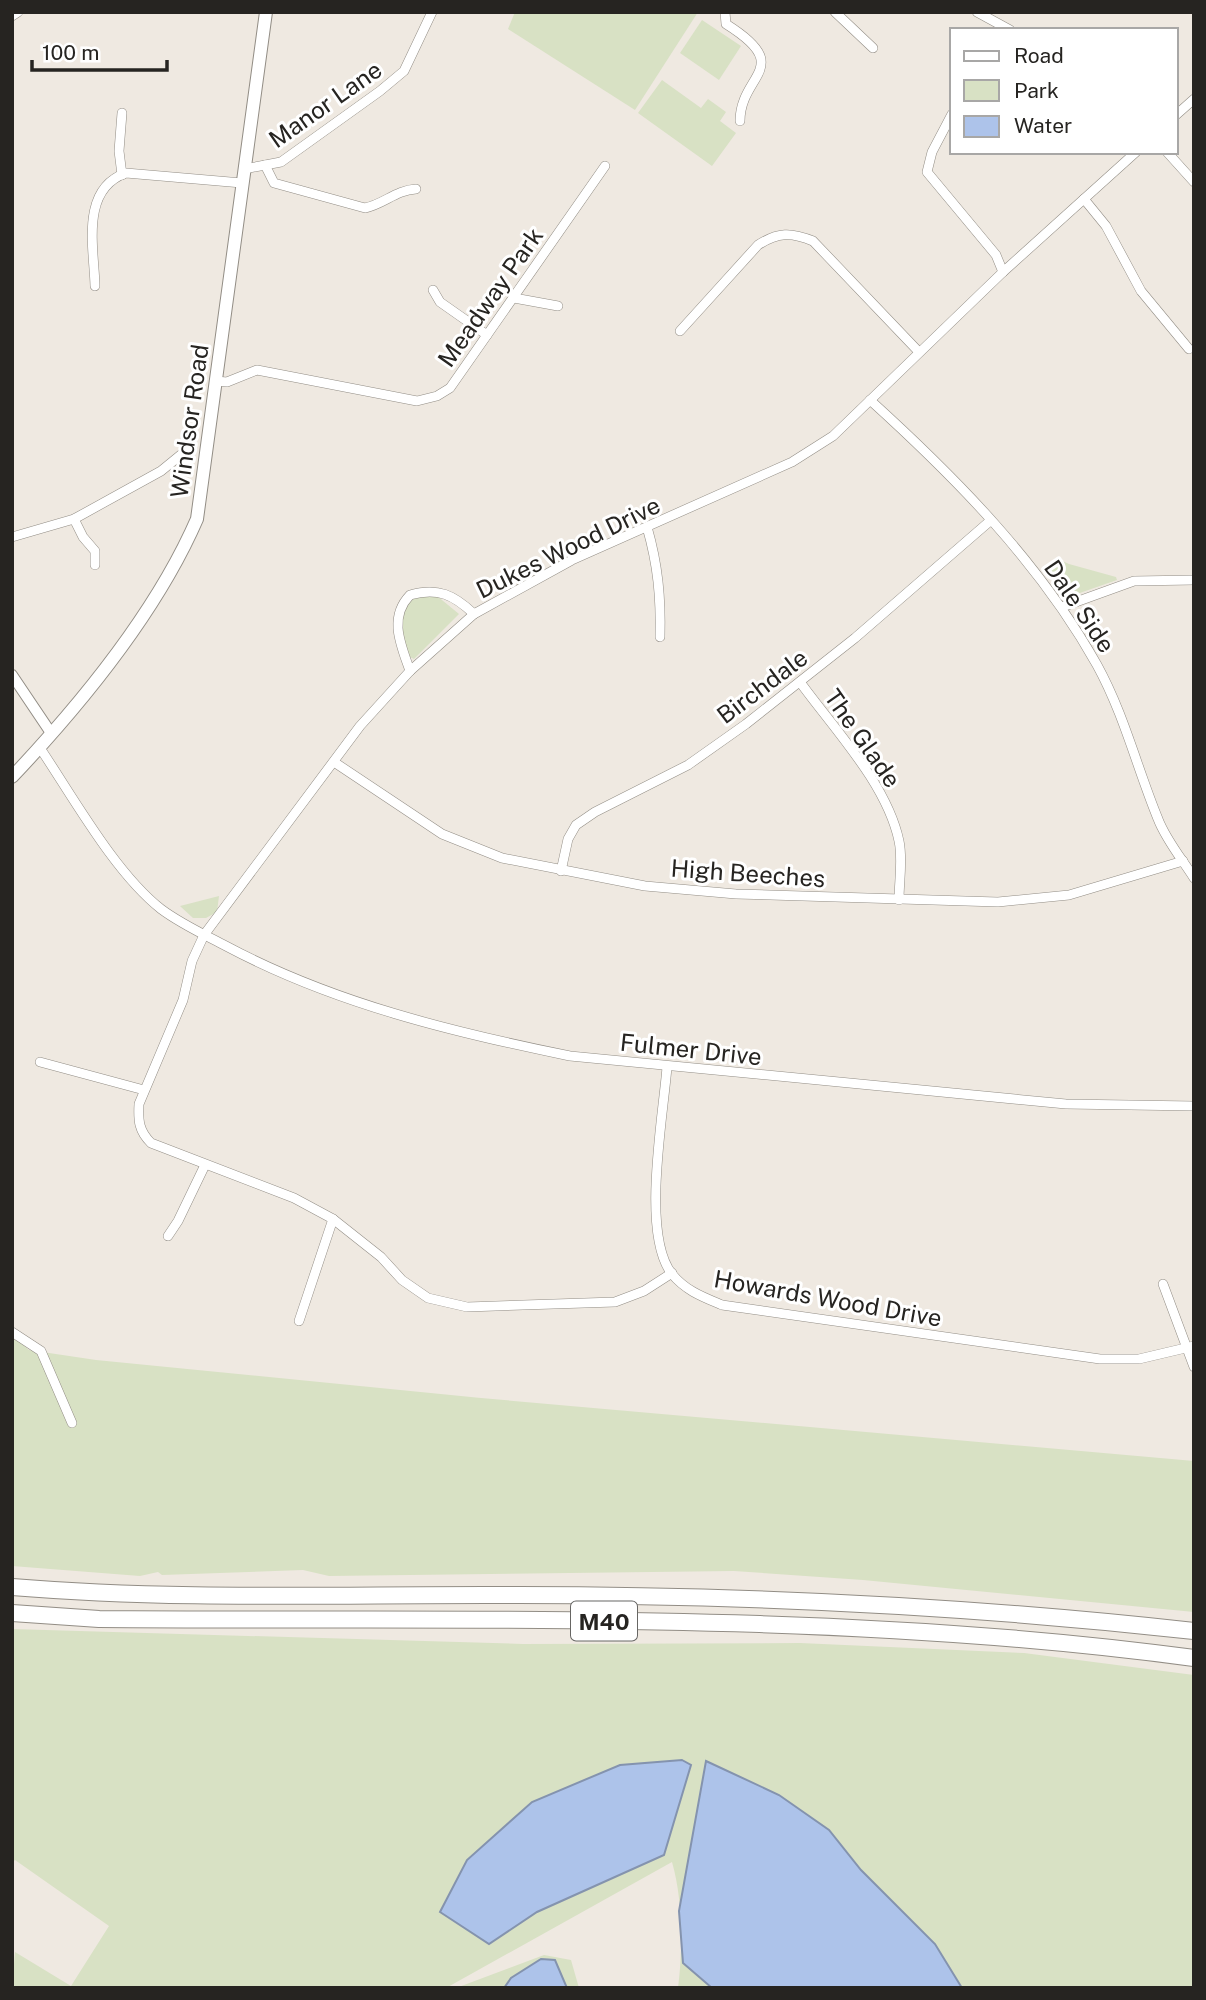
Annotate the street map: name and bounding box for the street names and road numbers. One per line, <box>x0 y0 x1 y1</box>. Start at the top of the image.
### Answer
street label: Manor Lane <box>263 55 387 153</box>
street label: Meadway Park <box>432 222 548 372</box>
street label: Windsor Road <box>164 342 214 500</box>
street label: Dukes Wood Drive <box>472 490 664 604</box>
street label: Dale Side <box>1039 554 1121 658</box>
street label: Birchdale <box>711 643 813 729</box>
street label: The Glade <box>819 684 907 792</box>
street label: High Beeches <box>670 854 826 892</box>
street label: Fulmer Drive <box>619 1028 763 1070</box>
street label: Howards Wood Drive <box>712 1264 944 1332</box>
road number: M40 <box>571 1602 637 1640</box>

